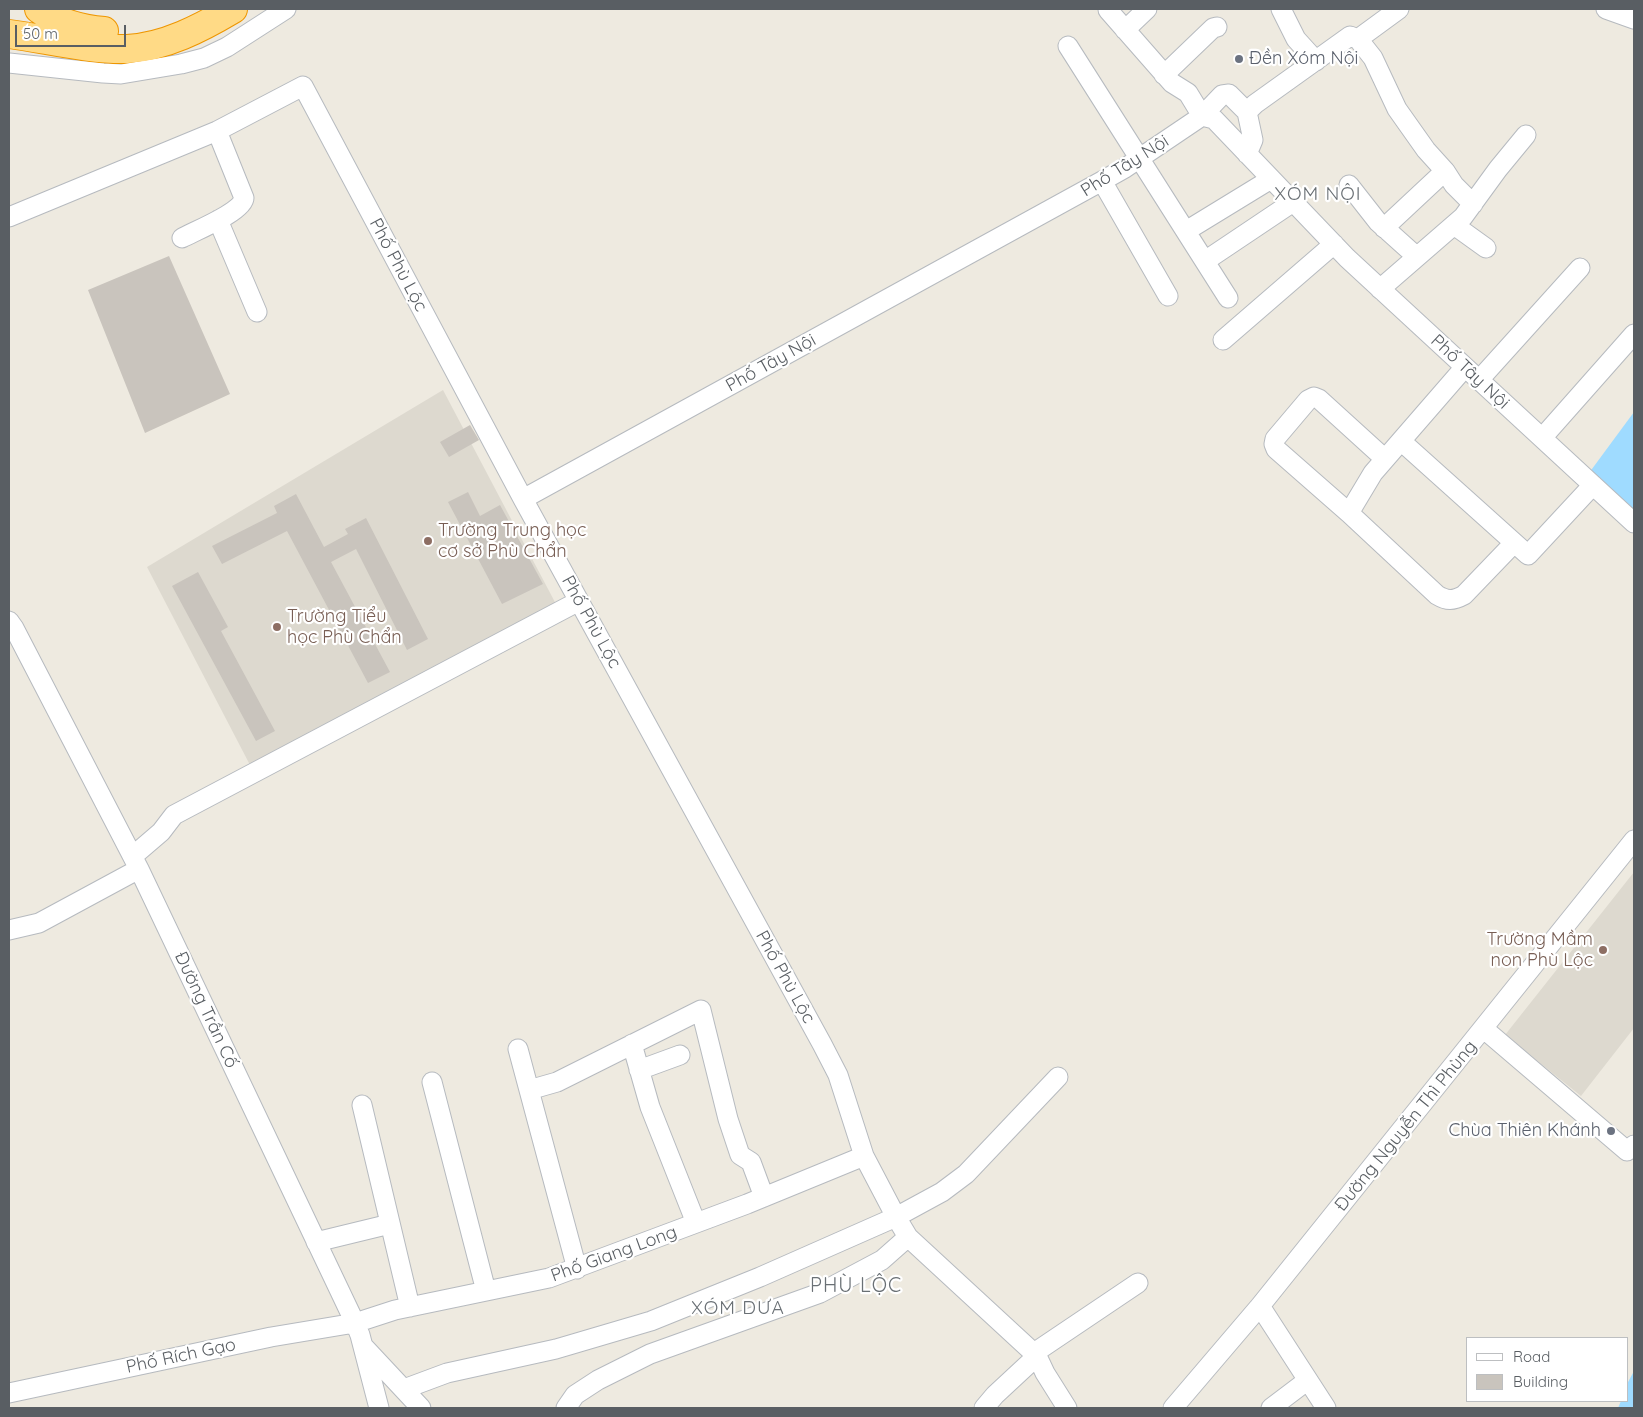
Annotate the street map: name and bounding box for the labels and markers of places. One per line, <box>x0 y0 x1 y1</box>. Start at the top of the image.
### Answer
place label: Đền Xóm Nội <box>1249 48 1358 70</box>
marker: Đền Xóm Nội <box>1233 53 1245 65</box>
place label: Trường Trung học cơ sở Phù Chẩn <box>438 520 586 562</box>
marker: Trường Trung học cơ sở Phù Chẩn <box>422 535 434 547</box>
place label: Trường Tiểu học Phù Chẩn <box>287 606 402 649</box>
marker: Trường Tiểu học Phù Chẩn <box>271 621 283 633</box>
place label: Trường Mầm non Phù Lộc <box>1486 929 1593 972</box>
marker: Trường Mầm non Phù Lộc <box>1597 944 1609 956</box>
place label: Chùa Thiên Khánh <box>1449 1120 1601 1142</box>
marker: Chùa Thiên Khánh <box>1605 1125 1617 1137</box>

